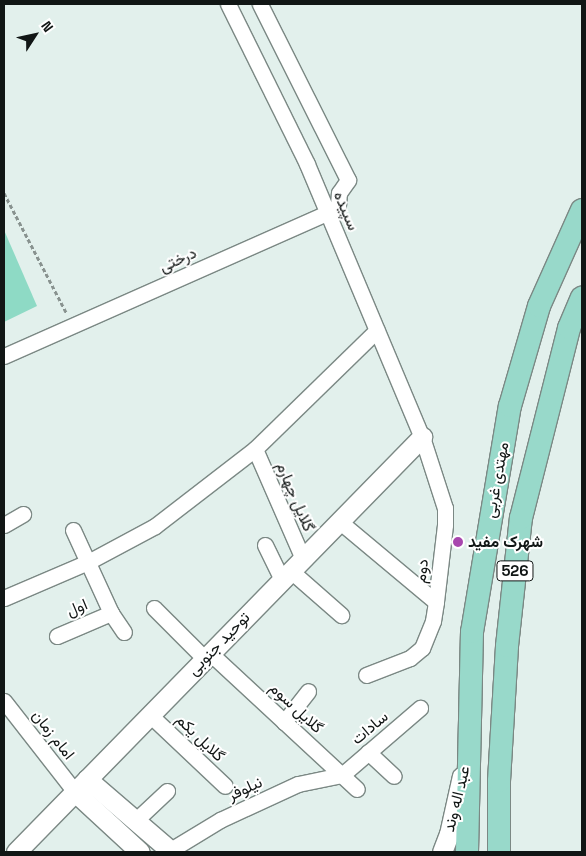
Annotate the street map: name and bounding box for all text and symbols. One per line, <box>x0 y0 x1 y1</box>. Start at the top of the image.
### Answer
north arrow <box>10 10 60 60</box>
text: N <box>37 17 57 35</box>
street label: سپیده <box>329 189 363 233</box>
street label: درختی <box>156 243 200 277</box>
street label: مهتدی غربی <box>481 440 513 520</box>
street label: گلایل چهارم <box>272 459 318 535</box>
place label: شهرک مفید <box>468 532 543 552</box>
marker: شهرک مفید <box>452 536 464 548</box>
street label: دوم <box>411 558 433 584</box>
road number: 526 <box>496 558 534 584</box>
street label: اول <box>64 595 90 621</box>
street label: توحید جنوبی <box>184 608 254 680</box>
street label: گلایل سوم <box>265 678 327 738</box>
street label: امام زمان <box>28 706 78 764</box>
street label: سادات <box>348 707 392 749</box>
street label: گلایل یکم <box>172 710 228 766</box>
street label: عبد اله وند <box>440 764 474 834</box>
street label: نیلوفر <box>225 773 265 805</box>

